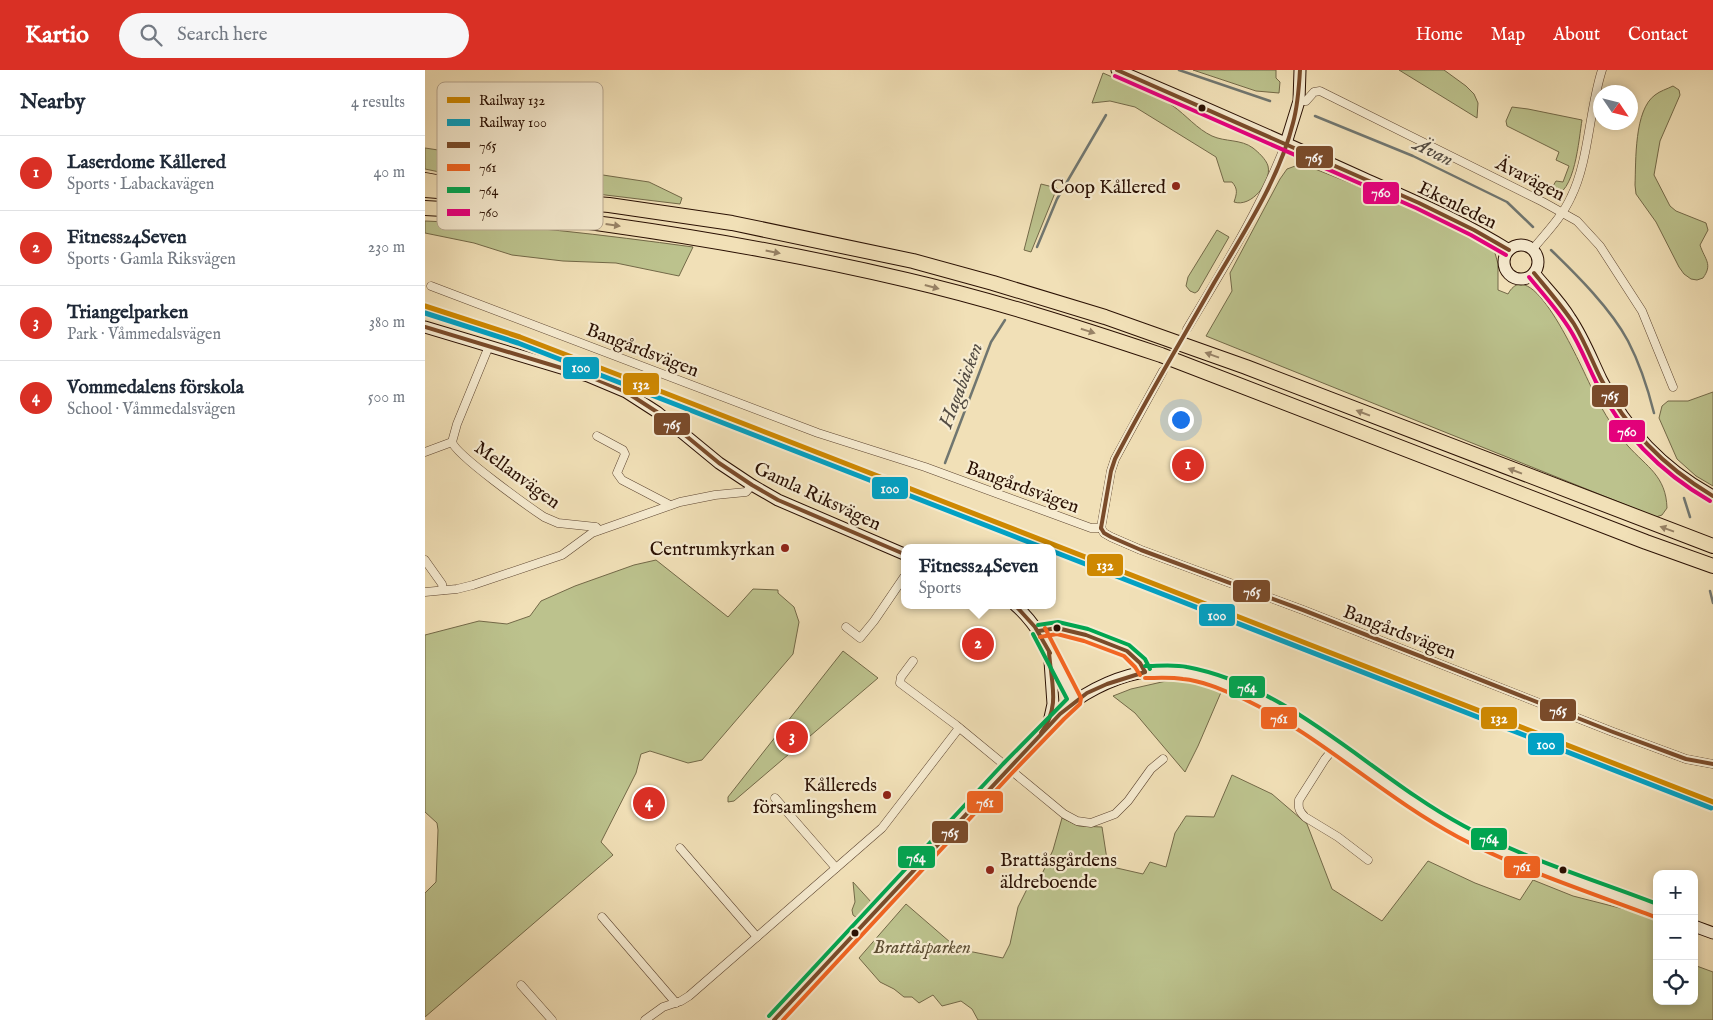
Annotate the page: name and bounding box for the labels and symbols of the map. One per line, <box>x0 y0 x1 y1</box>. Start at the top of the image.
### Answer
legend <box>437 82 603 230</box>
north arrow <box>1593 85 1638 130</box>
text: Railway 132 <box>479 92 545 110</box>
unlabelled marker <box>1197 103 1207 113</box>
text: Railway 100 <box>479 114 547 132</box>
water label: Ävan <box>1407 130 1458 173</box>
text: 765 <box>479 137 497 155</box>
line badge: 765 <box>1295 145 1334 169</box>
text: 765 <box>1305 149 1323 167</box>
street label: Ävavägen <box>1491 152 1569 207</box>
text: 761 <box>479 159 497 177</box>
place label: Coop Kållered <box>1051 176 1167 200</box>
street label: Ekenleden <box>1414 176 1501 235</box>
marker: Coop Kållered <box>1170 180 1182 192</box>
line badge: 760 <box>1362 181 1400 205</box>
text: 764 <box>479 182 498 200</box>
text: 760 <box>1371 184 1391 202</box>
text: 760 <box>479 204 498 222</box>
one-way arrow <box>605 222 621 230</box>
one-way arrow <box>766 248 782 256</box>
one-way arrow <box>924 283 939 291</box>
street label: Bangårdsvägen <box>582 318 702 383</box>
one-way arrow <box>1081 328 1096 336</box>
water label: Hagabäcken <box>933 339 990 433</box>
one-way arrow <box>1204 351 1219 359</box>
line badge: 100 <box>562 356 600 380</box>
text: 100 <box>572 359 591 377</box>
line badge: 132 <box>622 372 660 396</box>
text: 132 <box>632 376 650 394</box>
line badge: 765 <box>1591 384 1629 408</box>
text: 765 <box>1601 387 1619 405</box>
your location <box>1168 407 1194 433</box>
one-way arrow <box>1356 409 1371 416</box>
line badge: 765 <box>653 412 691 436</box>
text: 765 <box>663 416 681 434</box>
line badge: 760 <box>1608 419 1646 443</box>
text: 760 <box>1617 423 1637 441</box>
street label: Mellanvägen <box>469 436 565 515</box>
pin: 1 <box>1172 446 1204 484</box>
street label: Bangårdsvägen <box>962 456 1082 519</box>
street label: Gamla Riksvägen <box>750 457 885 537</box>
one-way arrow <box>1507 467 1522 475</box>
line badge: 100 <box>871 476 909 500</box>
text: 100 <box>881 480 900 498</box>
one-way arrow <box>1659 525 1674 533</box>
place label: Centrumkyrkan <box>650 538 775 562</box>
marker: Centrumkyrkan <box>779 542 791 554</box>
line badge: 132 <box>1086 553 1124 577</box>
text: 132 <box>1096 557 1114 575</box>
line badge: 765 <box>1232 579 1271 603</box>
text: 765 <box>1243 583 1261 601</box>
street label: Bangårdsvägen <box>1339 600 1459 665</box>
line badge: 100 <box>1198 603 1236 627</box>
text: 100 <box>1208 607 1227 625</box>
unlabelled marker <box>1052 623 1062 633</box>
pin: 2 <box>962 625 994 663</box>
line badge: 764 <box>1228 675 1266 699</box>
text: 764 <box>1237 679 1258 697</box>
line badge: 765 <box>1539 698 1577 722</box>
text: 765 <box>1549 702 1567 720</box>
line badge: 761 <box>1260 706 1298 730</box>
line badge: 132 <box>1480 706 1518 730</box>
text: 761 <box>1270 710 1288 728</box>
text: 132 <box>1490 710 1508 728</box>
pin: 3 <box>776 718 808 756</box>
line badge: 100 <box>1527 732 1565 756</box>
text: 100 <box>1537 736 1556 754</box>
place label: Kållereds församlingshem <box>753 774 877 820</box>
pin: 4 <box>633 784 665 822</box>
marker: Kållereds församlingshem <box>881 789 893 801</box>
line badge: 761 <box>966 790 1004 814</box>
text: 761 <box>976 794 994 812</box>
line badge: 765 <box>931 820 969 844</box>
text: 765 <box>941 824 959 842</box>
line badge: 764 <box>1470 827 1508 851</box>
text: 764 <box>1479 830 1500 848</box>
line badge: 764 <box>897 845 936 869</box>
text: 764 <box>906 849 927 867</box>
place label: Brattåsgårdens äldreboende <box>1000 849 1117 895</box>
line badge: 761 <box>1503 855 1541 879</box>
text: 761 <box>1513 858 1531 876</box>
marker: Brattåsgårdens äldreboende <box>984 864 996 876</box>
unlabelled marker <box>1558 865 1568 875</box>
unlabelled marker <box>850 928 860 938</box>
park label: Brattåsparken <box>873 936 971 960</box>

